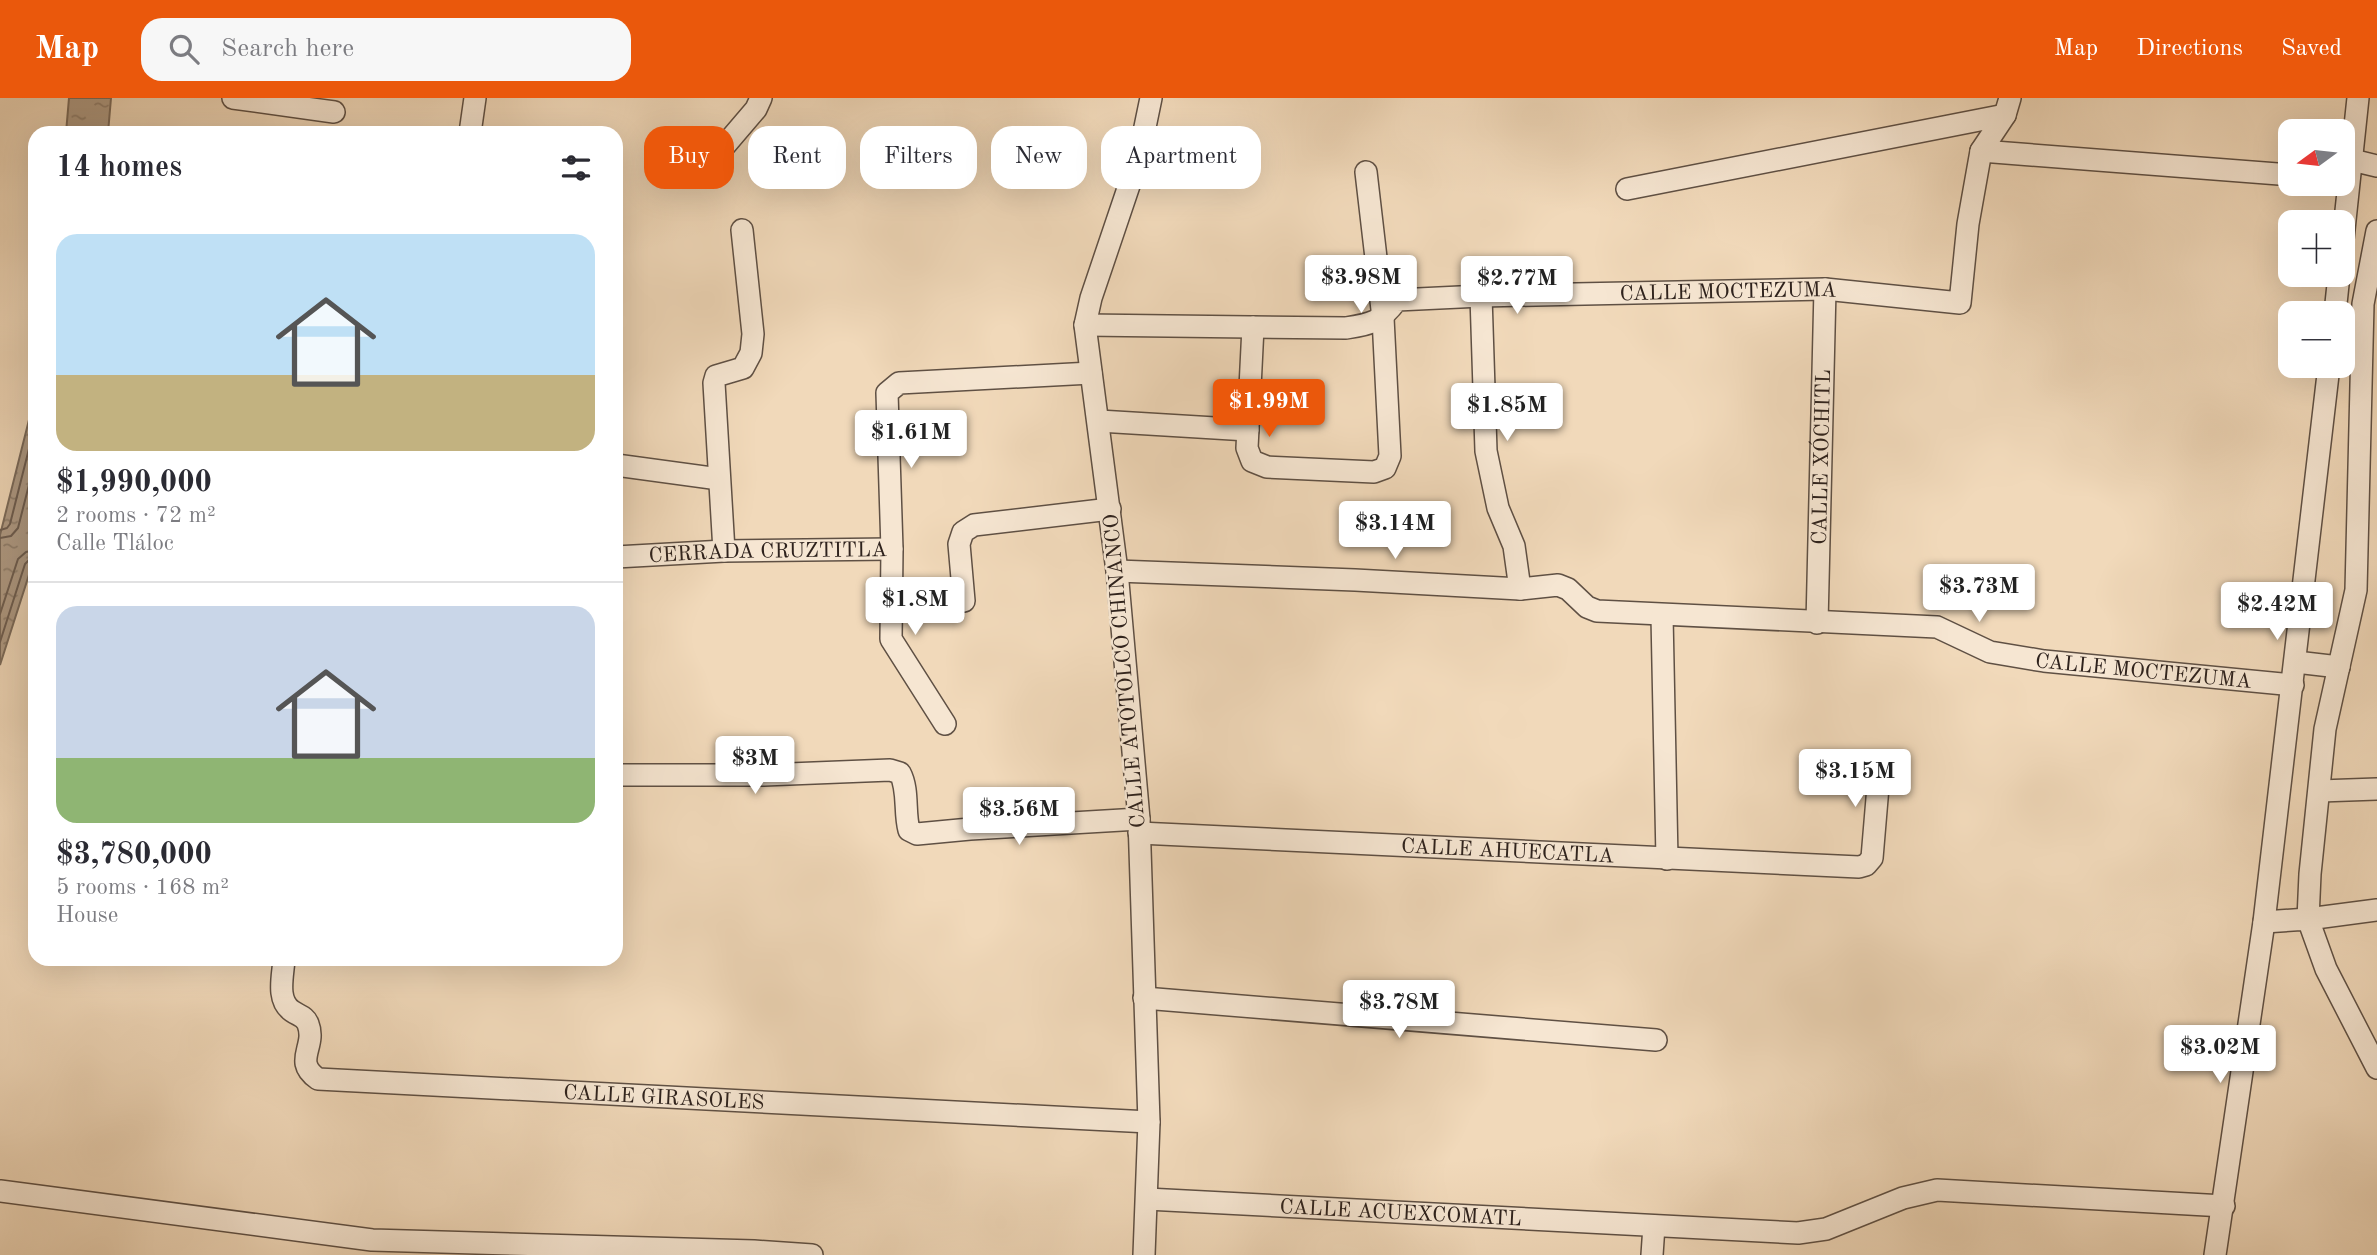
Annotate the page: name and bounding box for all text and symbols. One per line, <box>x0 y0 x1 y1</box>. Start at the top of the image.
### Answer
search box <box>141 18 631 81</box>
icon: search <box>165 30 203 68</box>
text: Map <box>35 33 99 66</box>
text: Search here <box>221 36 354 62</box>
text: Map <box>2054 37 2098 61</box>
text: Directions <box>2136 37 2243 61</box>
text: Saved <box>2281 37 2342 61</box>
north arrow <box>2278 119 2356 196</box>
map controls <box>2278 119 2355 378</box>
chip: Buy <box>644 126 734 189</box>
chip: Rent <box>748 126 846 189</box>
chip: Filters <box>860 126 977 189</box>
chip: New <box>991 126 1087 189</box>
chip: Apartment <box>1101 126 1261 189</box>
icon: filters <box>557 149 595 187</box>
text: 14 homes <box>56 153 182 183</box>
button: + <box>2278 210 2355 287</box>
pin: $3.98M <box>1304 256 1418 315</box>
pin: $2.77M <box>1460 256 1574 316</box>
text: $3.98M <box>1321 266 1401 289</box>
text: $2.77M <box>1477 267 1557 290</box>
icon: home <box>263 279 389 405</box>
street label: CALLE MOCTEZUMA <box>1620 280 1838 305</box>
button: − <box>2278 301 2355 378</box>
street label: CALLE XÓCHITL <box>1807 369 1835 545</box>
pin: $1.99M <box>1212 380 1326 439</box>
pin: $1.85M <box>1450 384 1564 443</box>
text: $1.99M <box>1229 390 1309 413</box>
text: $1.85M <box>1467 394 1547 417</box>
pin: $1.61M <box>854 410 968 470</box>
text: $1.61M <box>871 421 951 444</box>
text: $1,990,000 <box>56 468 212 498</box>
pin: $3.14M <box>1338 502 1452 561</box>
text: 2 rooms · 72 m² <box>56 504 216 527</box>
text: $3.14M <box>1355 512 1435 535</box>
street label: CALLE ATOTOLCO CHINANCO <box>1101 513 1150 829</box>
text: Calle Tláloc <box>56 532 174 555</box>
street label: CERRADA CRUZTITLA <box>648 540 887 567</box>
pin: $3.73M <box>1922 564 2036 624</box>
text: $3.73M <box>1939 575 2019 598</box>
pin: $1.8M <box>866 578 964 637</box>
pin: $2.42M <box>2220 582 2334 642</box>
text: $1.8M <box>882 588 948 611</box>
text: $2.42M <box>2237 593 2317 616</box>
icon: home <box>263 651 389 777</box>
street label: CALLE MOCTEZUMA <box>2033 651 2252 693</box>
pin: $3M <box>721 736 789 796</box>
text: $3M <box>731 747 779 770</box>
pin: $3.15M <box>1798 750 1912 809</box>
text: $3.15M <box>1815 760 1895 783</box>
pin: $3.56M <box>962 788 1076 847</box>
text: $3.56M <box>979 798 1059 821</box>
street label: CALLE AHUECATLA <box>1400 836 1615 867</box>
text: $3,780,000 <box>56 840 212 870</box>
text: 5 rooms · 168 m² <box>56 876 229 899</box>
text: House <box>56 904 118 927</box>
pin: $3.78M <box>1342 981 1456 1040</box>
text: $3.78M <box>1359 991 1439 1014</box>
pin: $3.02M <box>2163 1026 2277 1085</box>
text: $3.02M <box>2180 1036 2260 1059</box>
street label: CALLE GIRASOLES <box>563 1083 765 1114</box>
street label: CALLE ACUEXCOMATL <box>1279 1197 1522 1231</box>

